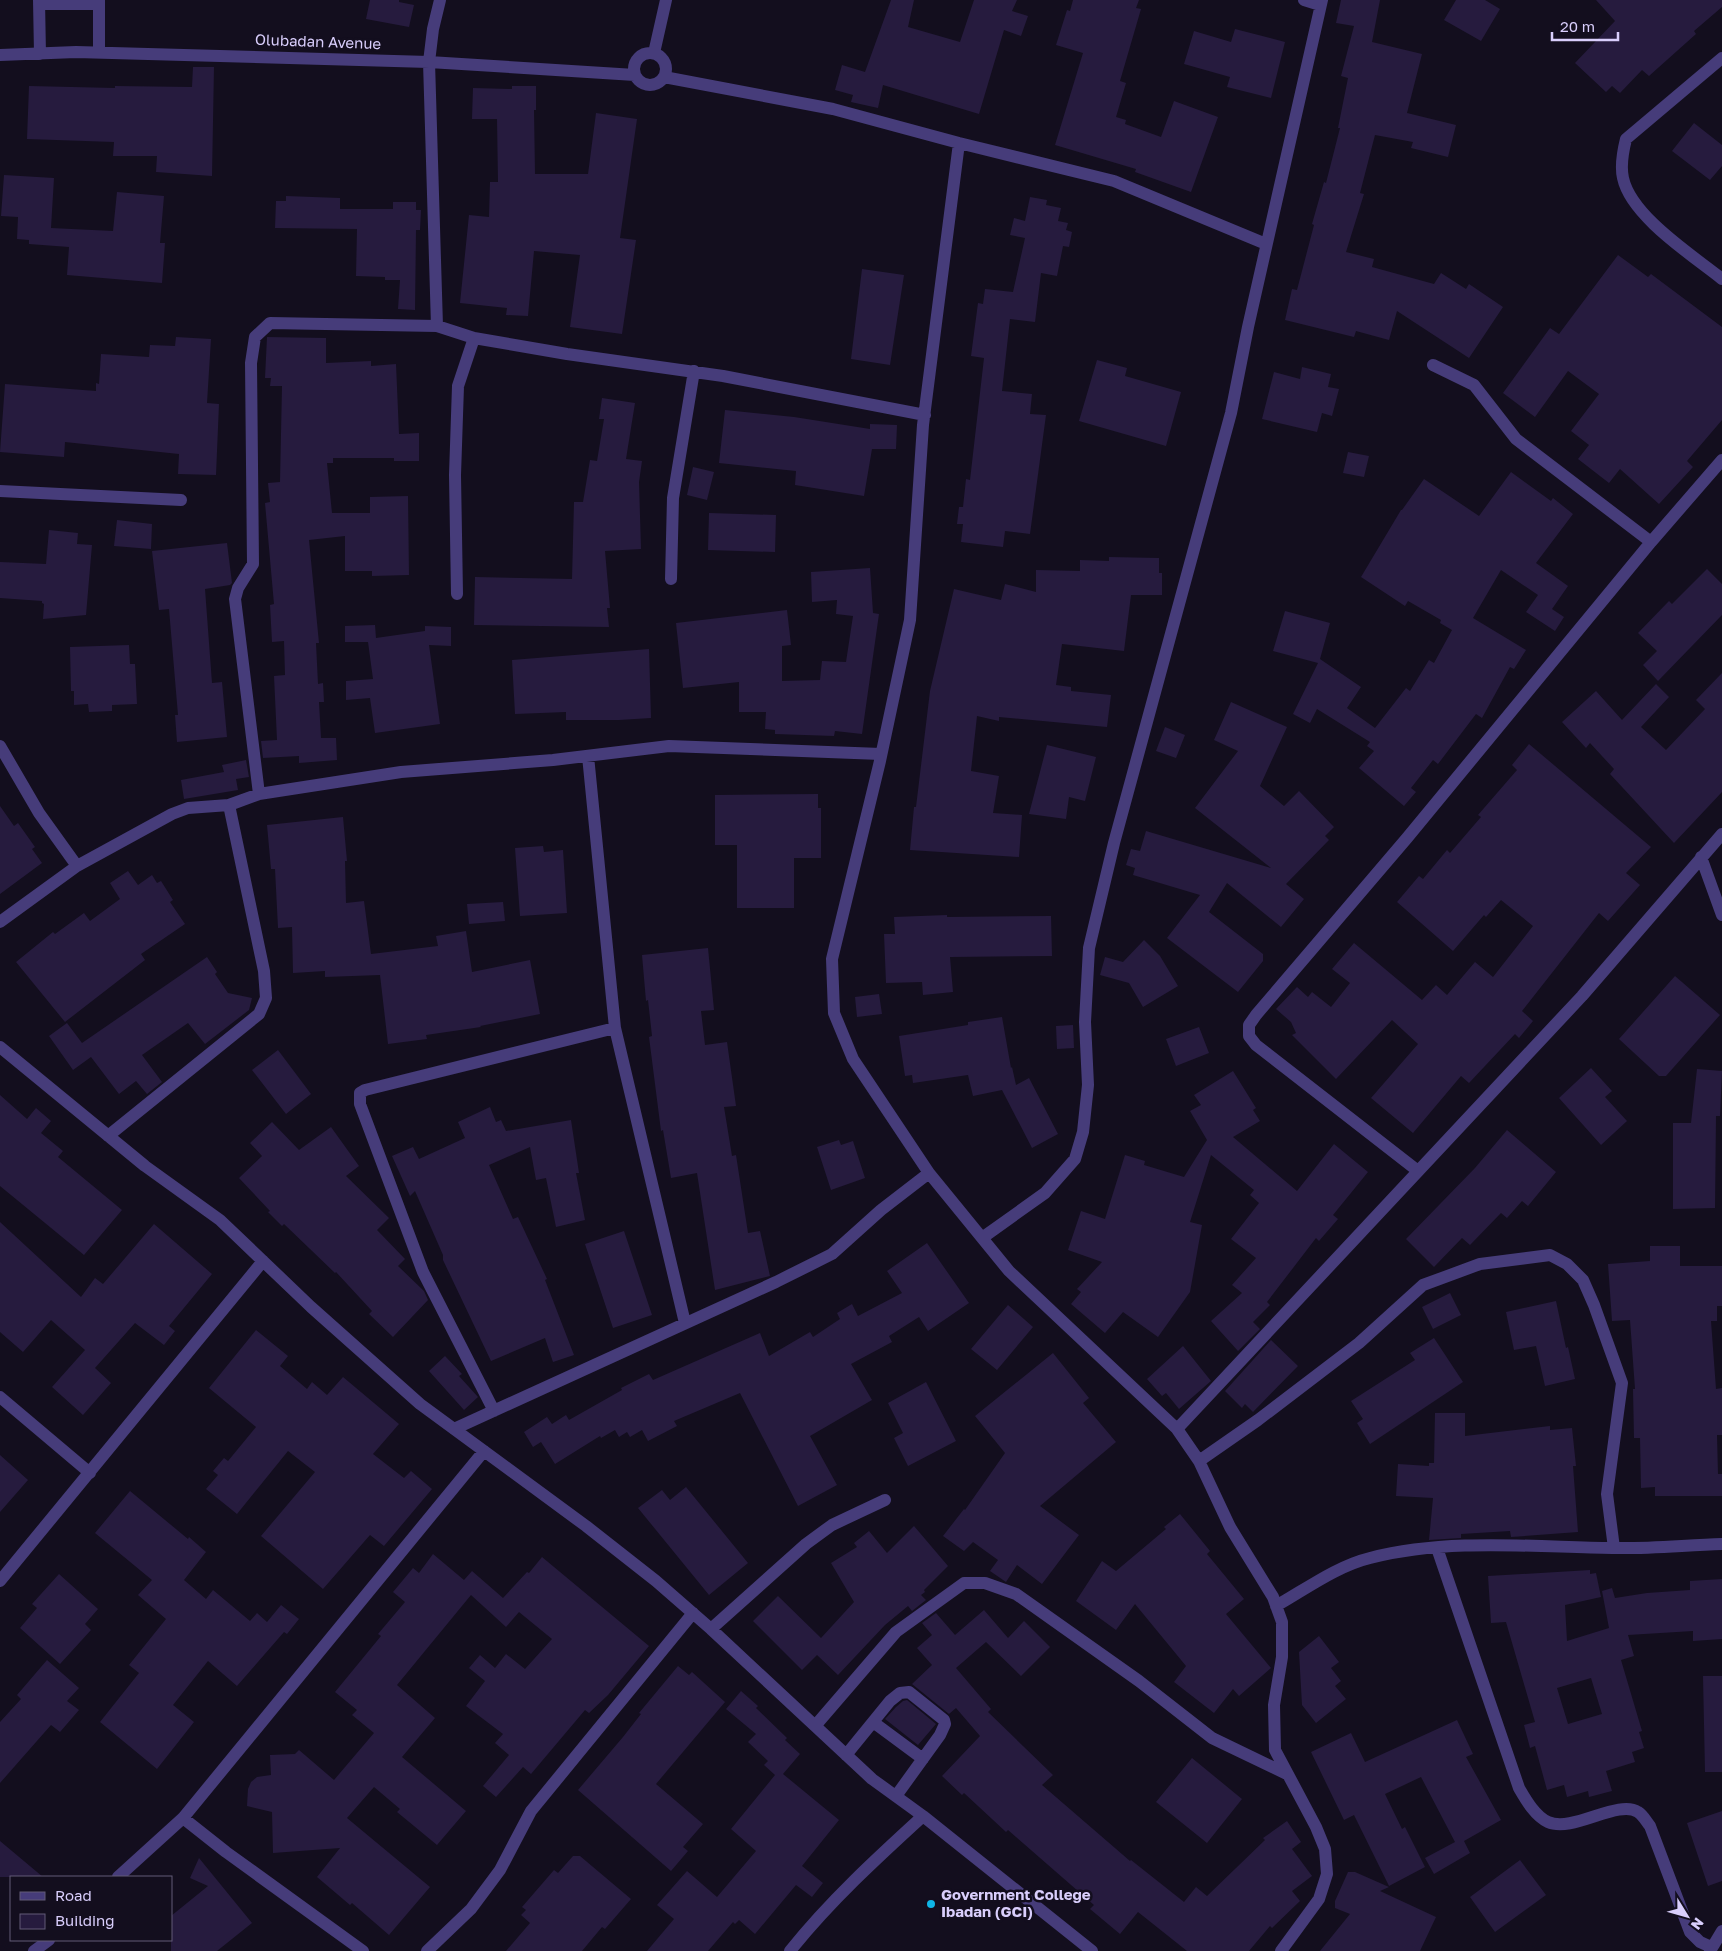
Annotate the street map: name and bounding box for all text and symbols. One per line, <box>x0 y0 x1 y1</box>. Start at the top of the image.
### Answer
scale bar <box>1552 10 1618 42</box>
text: 20 m <box>1560 17 1595 35</box>
street label: Olubadan Avenue <box>255 30 382 52</box>
legend <box>10 1876 172 1941</box>
place label: Government College Ibadan (GCI) <box>941 1885 1091 1920</box>
text: Road <box>55 1886 92 1904</box>
north arrow <box>1662 1891 1712 1941</box>
marker: Government College Ibadan (GCI) <box>925 1898 937 1910</box>
text: Building <box>55 1911 115 1929</box>
text: N <box>1688 1915 1708 1933</box>

